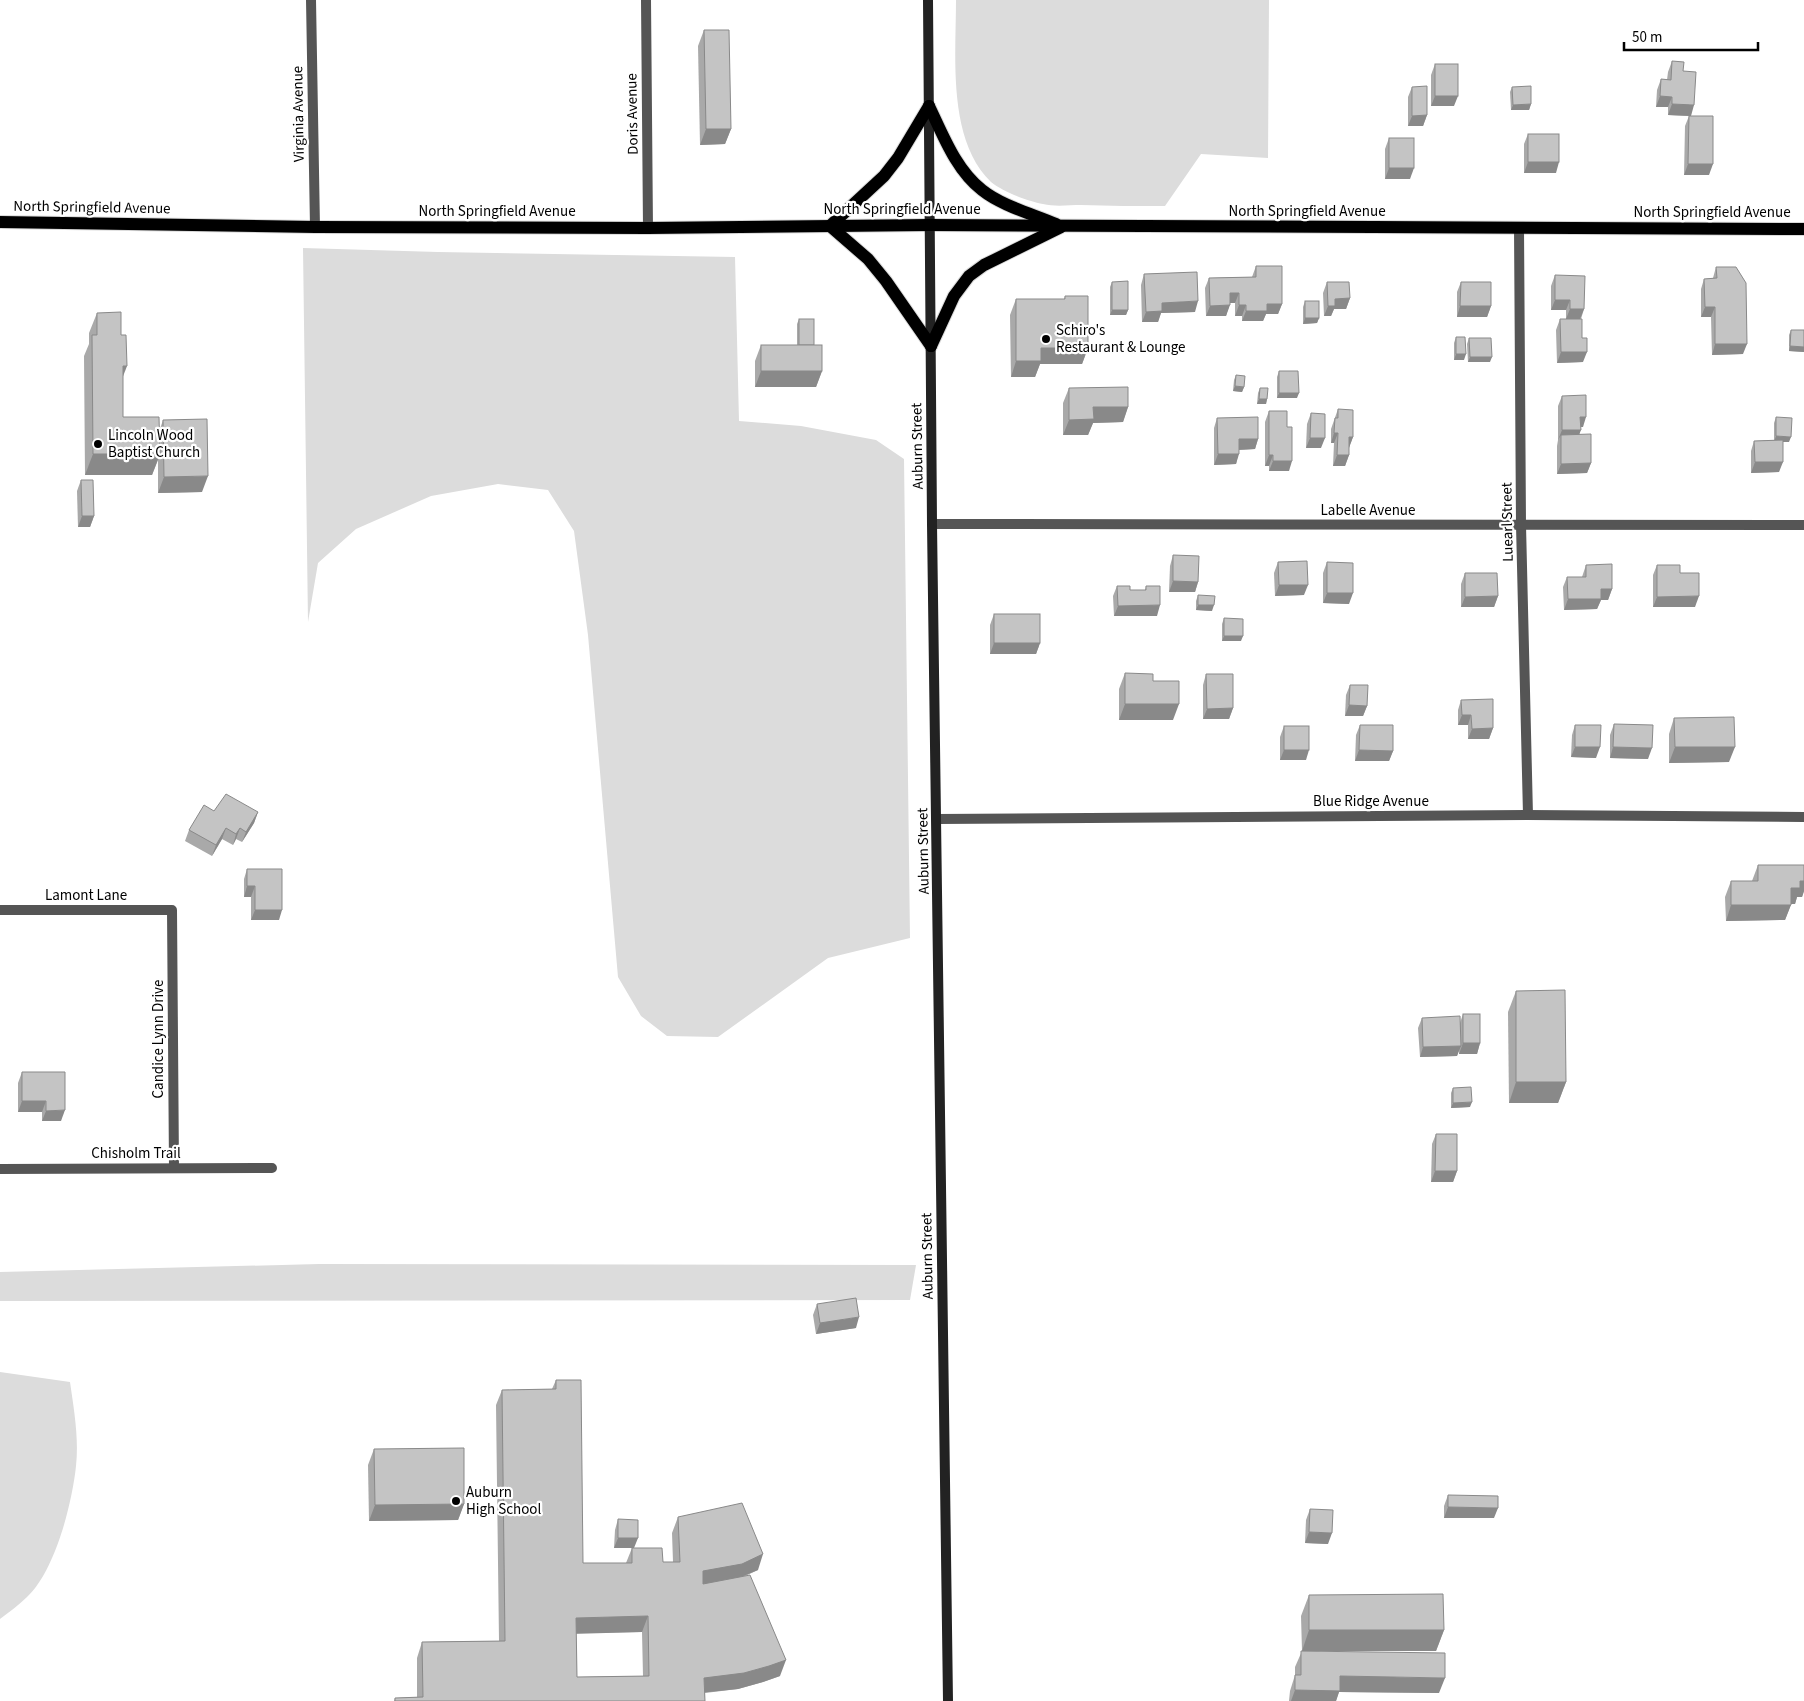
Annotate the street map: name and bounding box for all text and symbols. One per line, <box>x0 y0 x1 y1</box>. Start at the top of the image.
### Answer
scale bar <box>1624 20 1758 52</box>
text: 50 m <box>1632 27 1662 48</box>
street label: Virginia Avenue <box>287 66 310 162</box>
street label: Doris Avenue <box>621 73 644 155</box>
street label: North Springfield Avenue <box>13 196 171 219</box>
street label: North Springfield Avenue <box>823 199 981 220</box>
street label: North Springfield Avenue <box>418 201 576 222</box>
street label: North Springfield Avenue <box>1228 201 1386 222</box>
street label: North Springfield Avenue <box>1633 202 1791 223</box>
place label: Schiro's Restaurant & Lounge <box>1056 320 1186 358</box>
marker: Schiro's Restaurant & Lounge <box>1040 333 1052 345</box>
street label: Auburn Street <box>906 402 929 489</box>
place label: Lincoln Wood Baptist Church <box>108 425 200 463</box>
marker: Lincoln Wood Baptist Church <box>92 438 104 450</box>
street label: Luearl Street <box>1496 482 1519 562</box>
street label: Labelle Avenue <box>1321 500 1415 521</box>
street label: Blue Ridge Avenue <box>1313 791 1429 812</box>
street label: Auburn Street <box>912 807 935 894</box>
street label: Lamont Lane <box>45 885 127 906</box>
street label: Candice Lynn Drive <box>148 980 169 1098</box>
street label: Chisholm Trail <box>91 1143 181 1164</box>
street label: Auburn Street <box>916 1212 939 1299</box>
place label: Auburn High School <box>466 1482 541 1520</box>
marker: Auburn High School <box>450 1495 462 1507</box>

